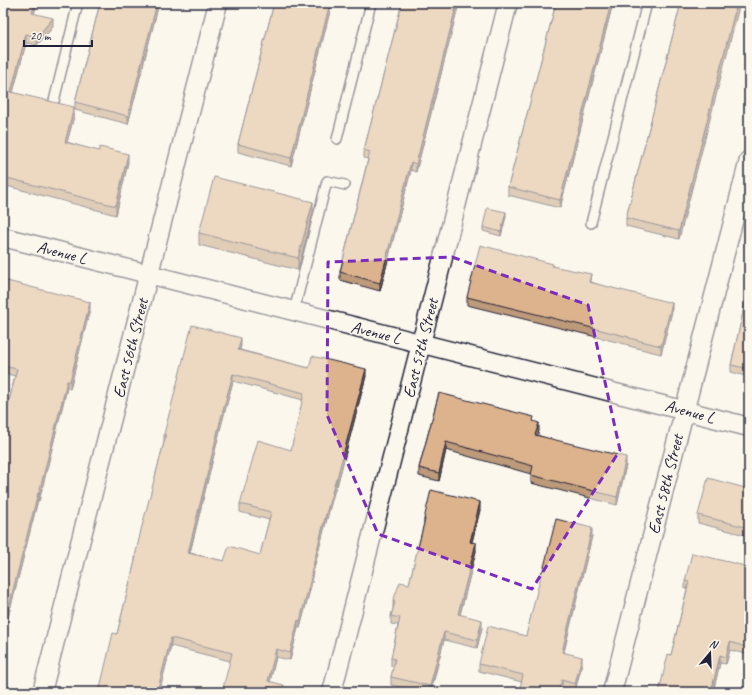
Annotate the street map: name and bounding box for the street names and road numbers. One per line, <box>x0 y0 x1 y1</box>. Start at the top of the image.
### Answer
street label: Avenue L <box>35 236 90 269</box>
street label: East 56th Street <box>108 294 154 400</box>
street label: East 57th Street <box>398 294 444 400</box>
street label: Avenue L <box>349 316 404 349</box>
street label: Avenue L <box>663 395 718 428</box>
street label: East 58th Street <box>643 430 689 536</box>

